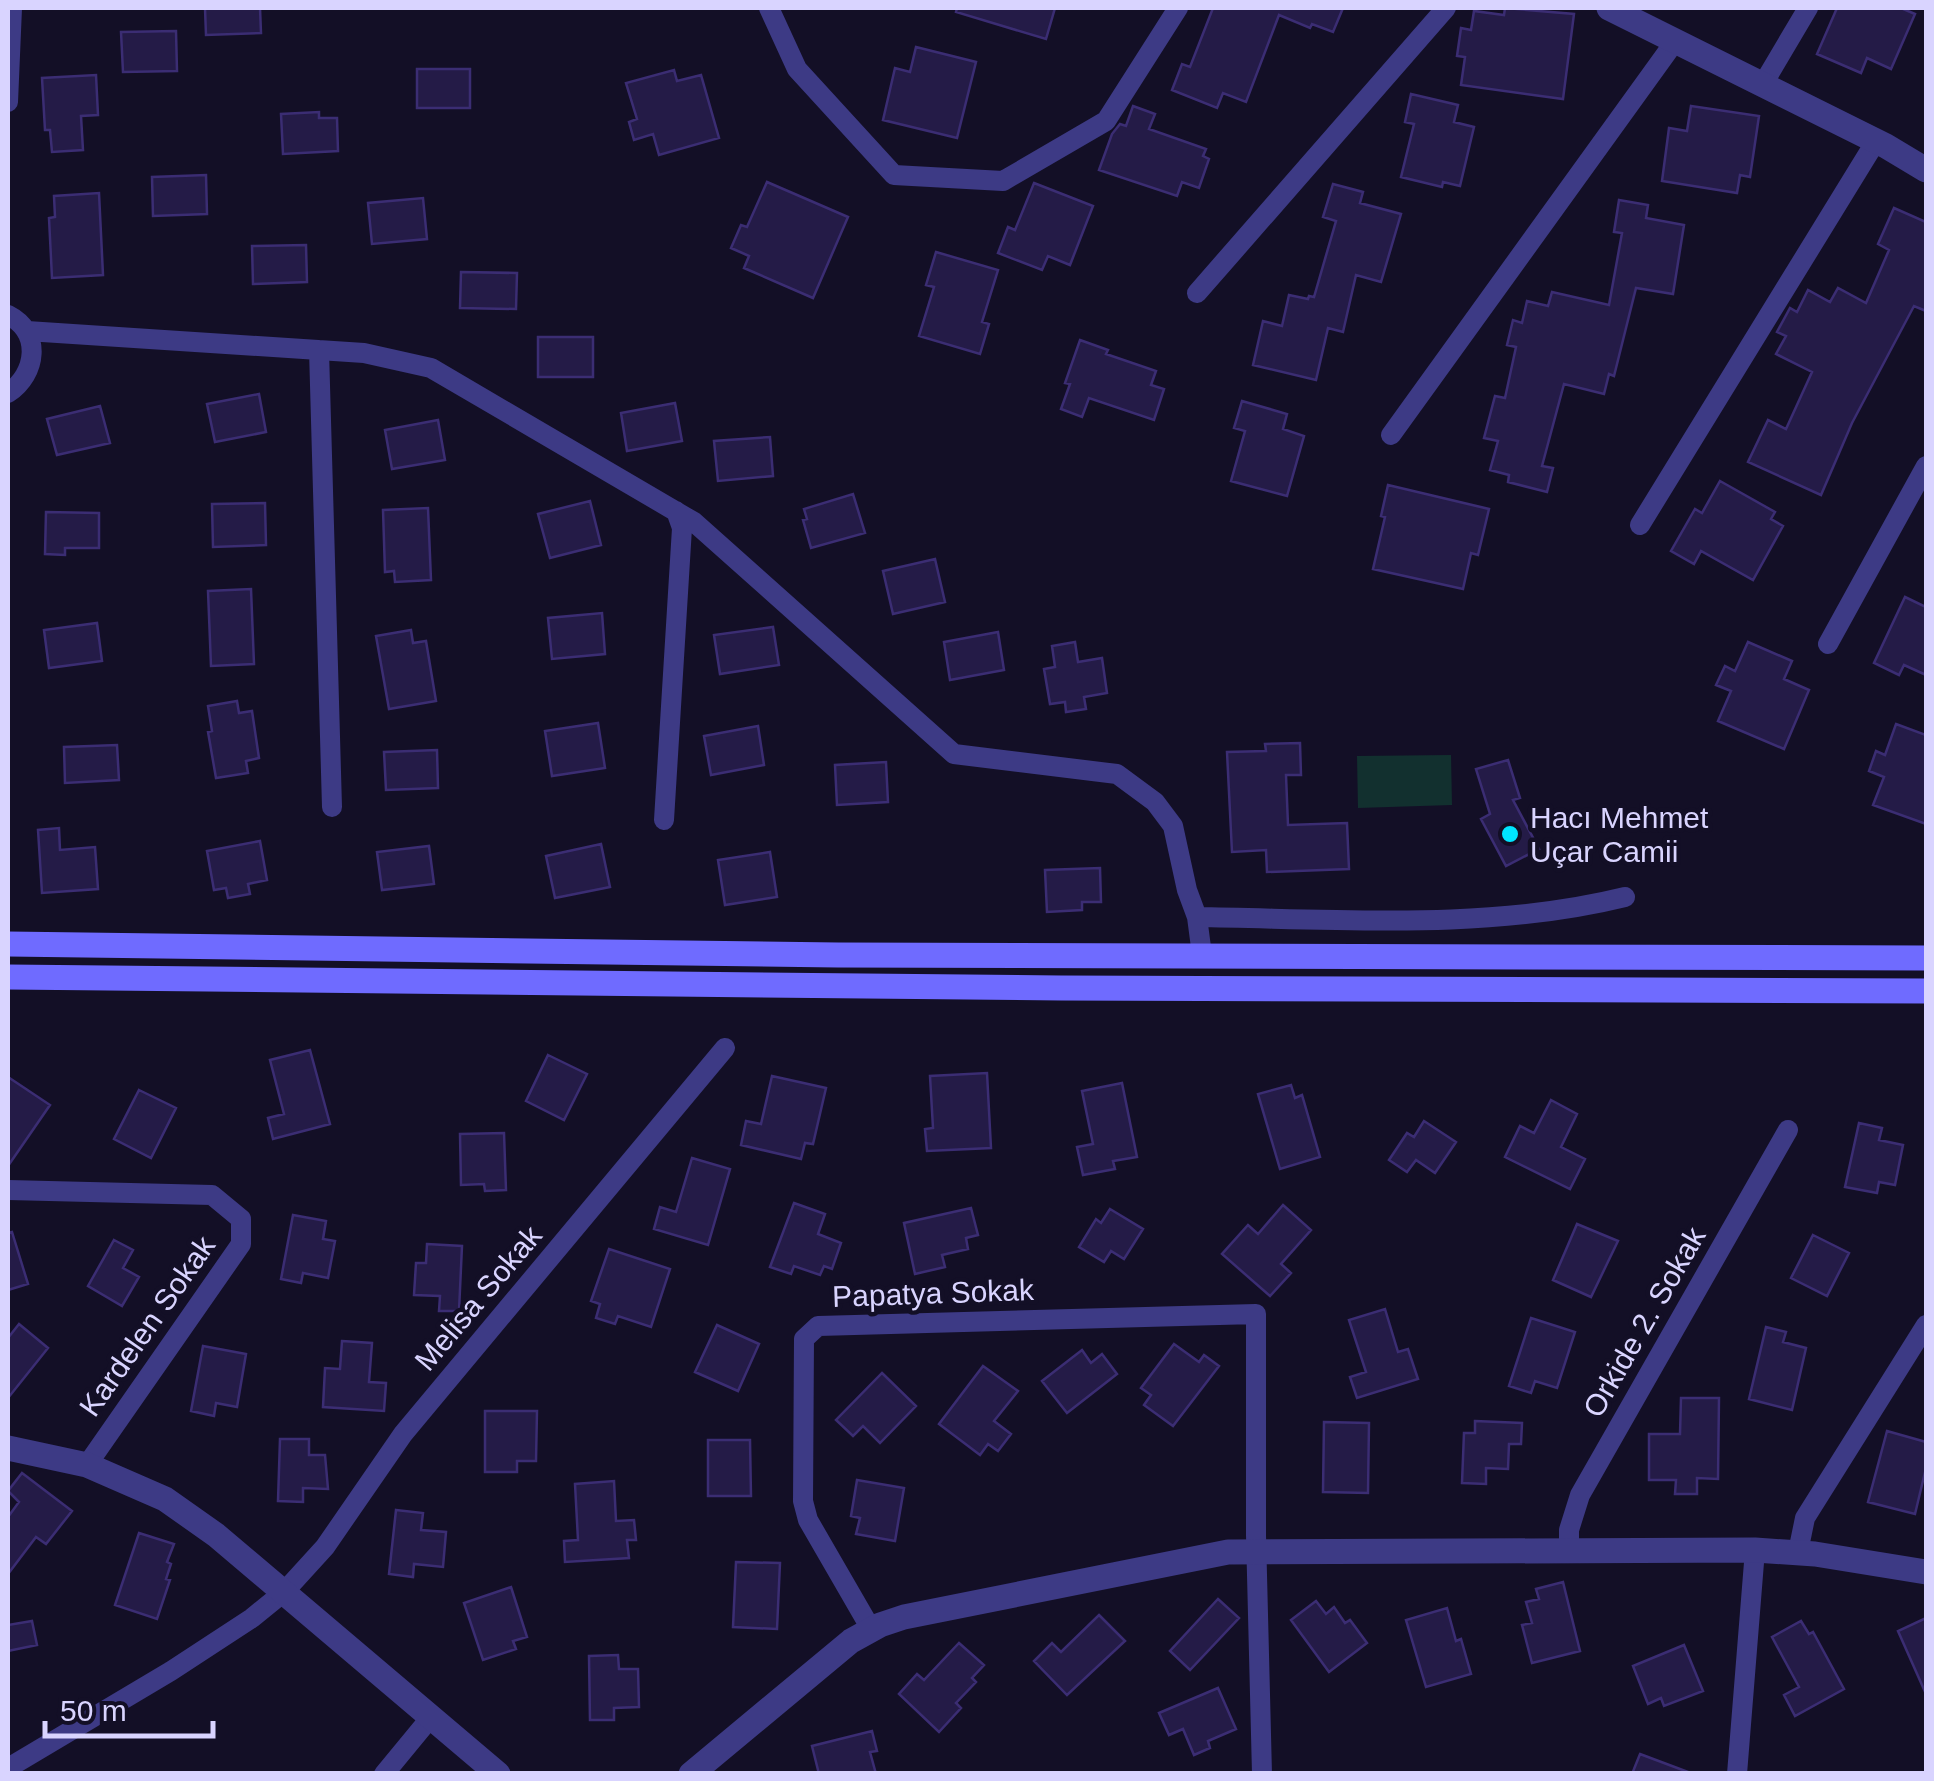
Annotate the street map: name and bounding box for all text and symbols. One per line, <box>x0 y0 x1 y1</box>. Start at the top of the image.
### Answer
place label: Hacı Mehmet Uçar Camii <box>1530 801 1709 868</box>
marker: Hacı Mehmet Uçar Camii <box>1499 823 1521 845</box>
street label: Melisa Sokak <box>408 1218 549 1377</box>
street label: Orkide 2. Sokak <box>1576 1220 1712 1423</box>
street label: Kardelen Sokak <box>73 1229 222 1422</box>
street label: Papatya Sokak <box>832 1273 1035 1313</box>
scale bar <box>45 1676 212 1738</box>
text: 50 m <box>60 1694 127 1727</box>

